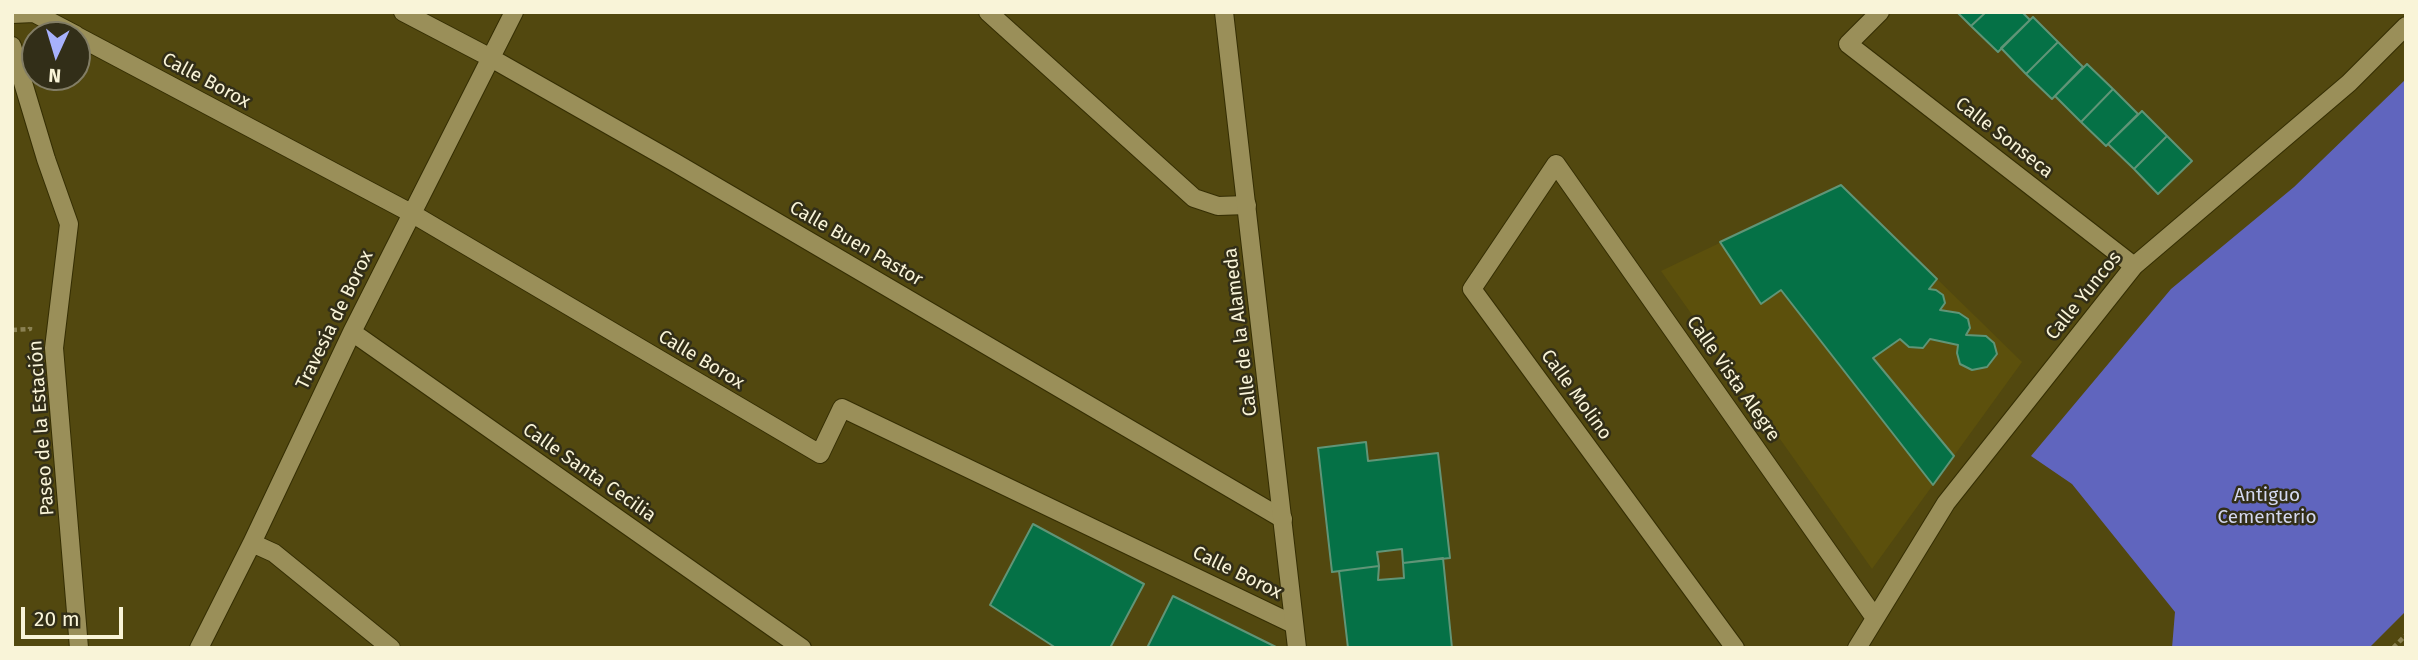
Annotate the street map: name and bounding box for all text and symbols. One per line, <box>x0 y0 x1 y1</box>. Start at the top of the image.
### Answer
north arrow <box>21 21 91 91</box>
street label: Calle Borox <box>158 48 254 114</box>
text: N <box>48 64 62 87</box>
street label: Calle Sonseca <box>1950 93 2058 183</box>
street label: Calle Buen Pastor <box>785 197 927 291</box>
street label: Calle de la Alameda <box>1219 246 1263 418</box>
street label: Travesía de Borox <box>292 247 378 393</box>
street label: Calle Yuncos <box>2041 247 2127 345</box>
street label: Calle Vista Alegre <box>1681 312 1785 446</box>
street label: Calle Borox <box>654 325 748 395</box>
street label: Paseo de la Estación <box>24 340 60 516</box>
street label: Calle Molino <box>1536 345 1616 445</box>
street label: Calle Santa Cecilia <box>518 419 660 527</box>
park label: Antiguo Cementerio <box>2217 485 2317 529</box>
street label: Calle Borox <box>1189 542 1285 604</box>
scale bar <box>24 594 126 638</box>
text: 20 m <box>34 606 80 632</box>

